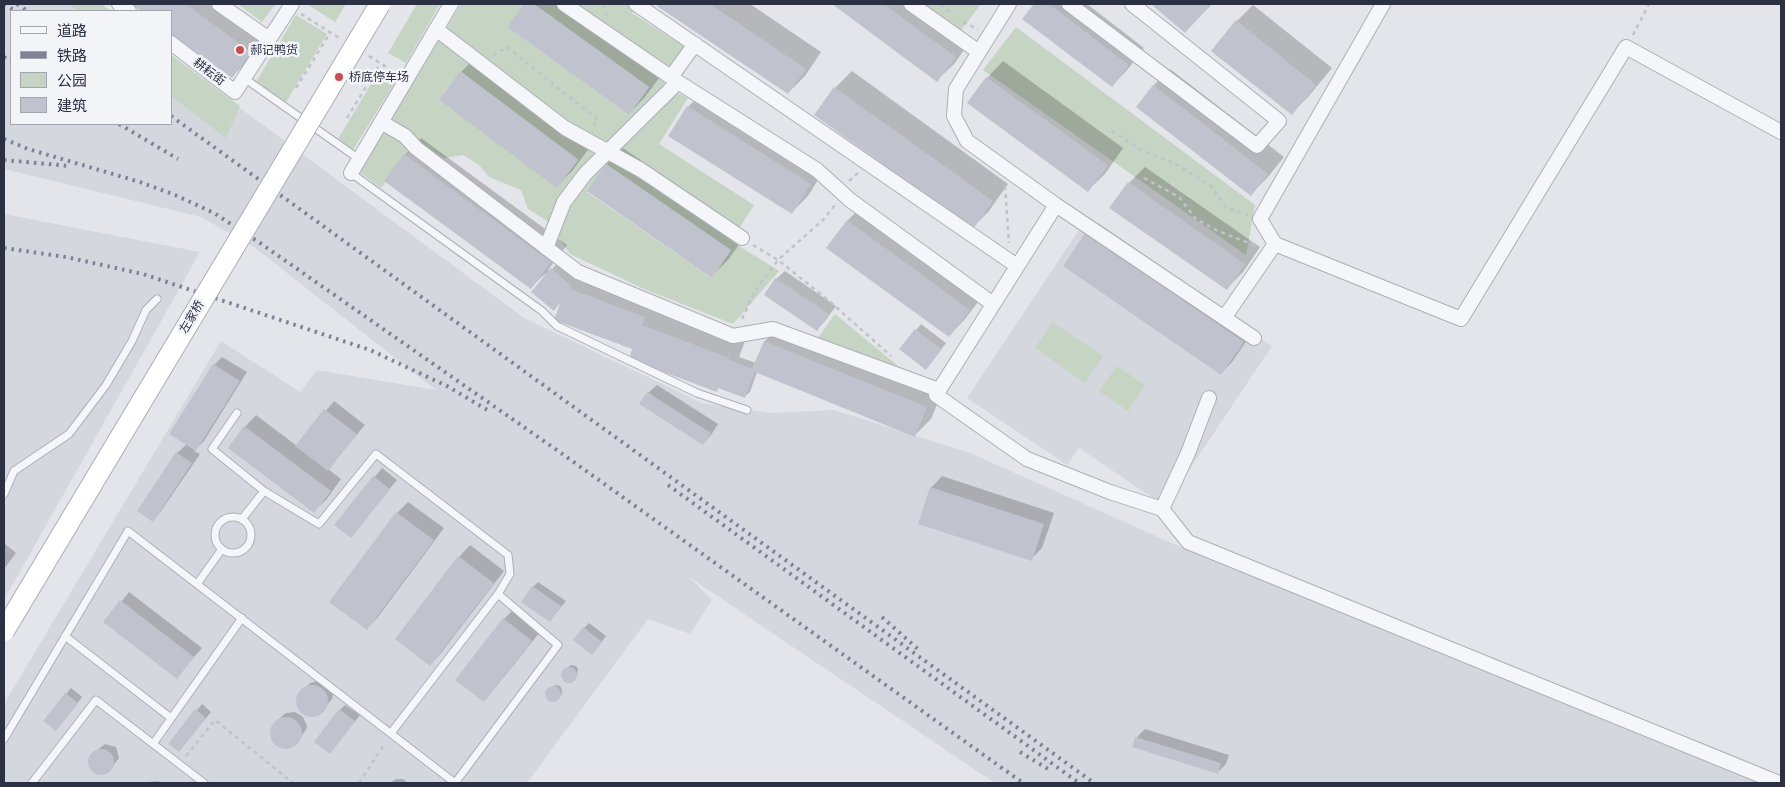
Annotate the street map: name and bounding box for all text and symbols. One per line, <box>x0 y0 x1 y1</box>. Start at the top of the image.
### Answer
legend <box>10 10 172 125</box>
text: 道路 <box>57 22 87 40</box>
place label: 郝记鸭货 <box>250 43 298 57</box>
marker: 郝记鸭货 <box>234 44 246 56</box>
text: 铁路 <box>57 47 87 65</box>
street label: 耕耘街 <box>190 55 228 89</box>
place label: 桥底停车场 <box>349 70 409 84</box>
marker: 桥底停车场 <box>333 71 345 83</box>
text: 公园 <box>57 72 87 90</box>
text: 建筑 <box>57 97 87 115</box>
street label: 左家桥 <box>177 298 207 336</box>

